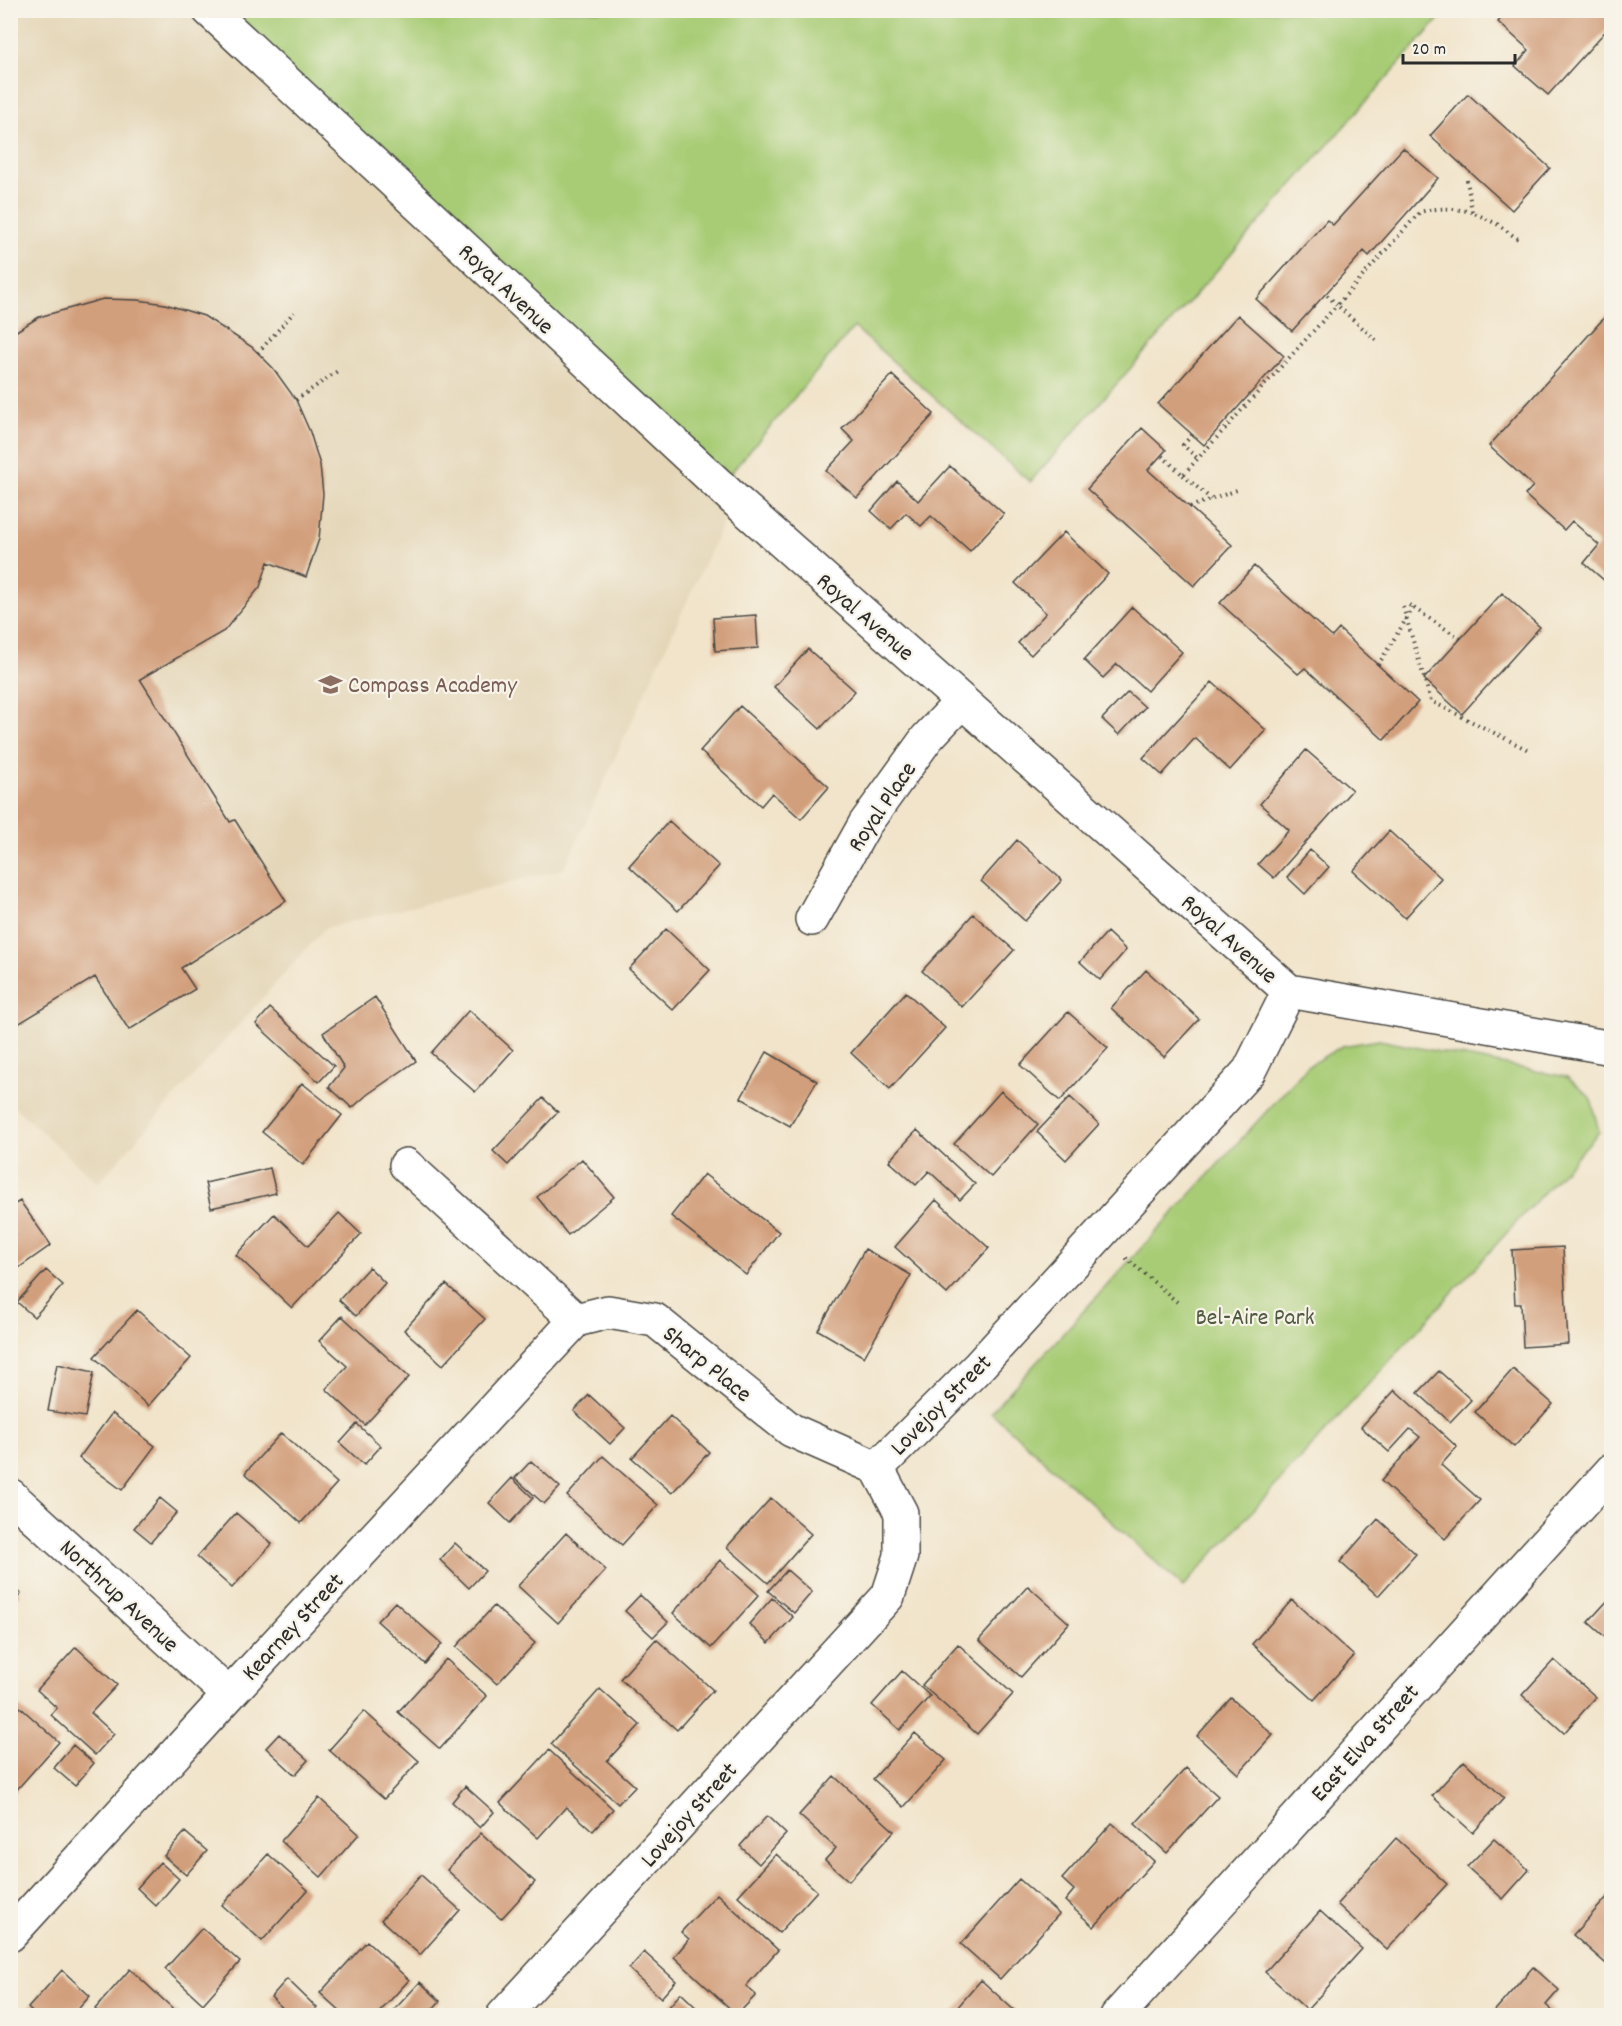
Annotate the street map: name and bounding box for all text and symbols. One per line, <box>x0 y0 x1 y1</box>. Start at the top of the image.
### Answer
scale bar <box>1403 27 1516 65</box>
text: 20 m <box>1412 38 1446 63</box>
street label: Royal Avenue <box>449 237 561 344</box>
street label: Royal Avenue <box>808 566 921 671</box>
place label: Compass Academy <box>348 670 518 704</box>
school or university icon: Compass Academy <box>317 671 343 697</box>
street label: Royal Place <box>841 756 926 860</box>
street label: Royal Avenue <box>1172 887 1284 993</box>
park label: Bel-Aire Park <box>1195 1302 1315 1336</box>
street label: Sharp Place <box>654 1319 758 1412</box>
street label: Lovejoy Street <box>884 1347 1001 1465</box>
street label: Northrup Avenue <box>50 1533 185 1662</box>
street label: Kearney Street <box>235 1566 353 1690</box>
street label: East Elva Street <box>1304 1677 1429 1810</box>
street label: Lovejoy Street <box>634 1756 747 1876</box>

